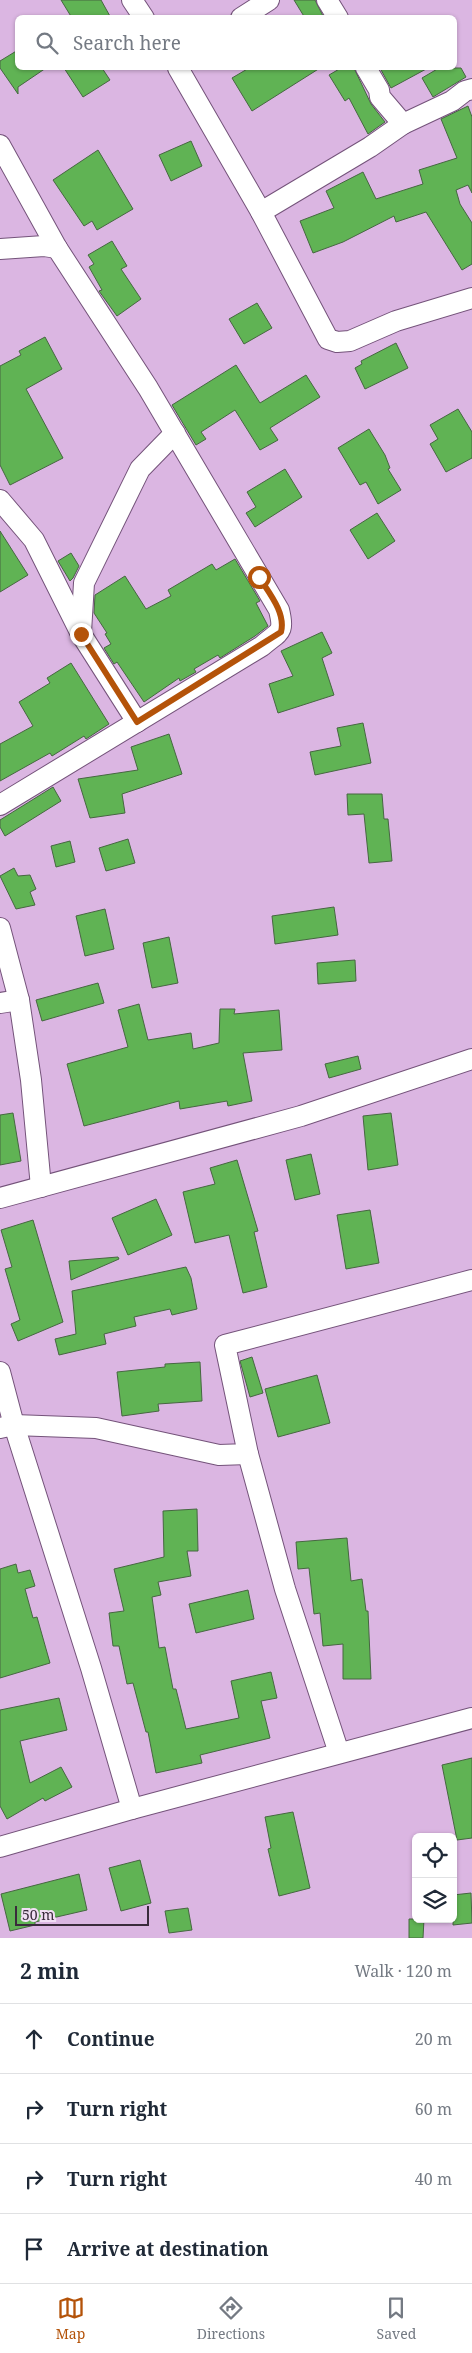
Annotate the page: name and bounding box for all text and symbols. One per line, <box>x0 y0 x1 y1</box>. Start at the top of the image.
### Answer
search box <box>15 15 457 70</box>
icon: search <box>33 29 61 57</box>
text: Search here <box>73 30 181 56</box>
route start <box>248 566 271 589</box>
route end <box>70 623 93 646</box>
map controls <box>412 1833 457 1923</box>
button: locate <box>412 1833 457 1878</box>
button: layers <box>412 1878 457 1923</box>
scale bar <box>15 1903 149 1926</box>
text: 50 m <box>22 1905 55 1924</box>
text: 2 min <box>20 1957 79 1985</box>
text: Walk · 120 m <box>355 1960 452 1982</box>
icon: ahead <box>20 2025 48 2053</box>
text: Continue <box>67 2026 155 2052</box>
text: 20 m <box>415 2028 452 2050</box>
icon: right <box>20 2095 48 2123</box>
text: Turn right <box>67 2096 167 2122</box>
text: 60 m <box>415 2098 452 2120</box>
icon: right <box>20 2165 48 2193</box>
text: Turn right <box>67 2166 167 2192</box>
text: 40 m <box>415 2168 452 2190</box>
icon: arrive <box>20 2235 48 2263</box>
text: Arrive at destination <box>67 2236 269 2262</box>
tab: Map <box>56 2294 85 2343</box>
tab: Directions <box>197 2294 265 2343</box>
tab: Saved <box>377 2294 416 2343</box>

